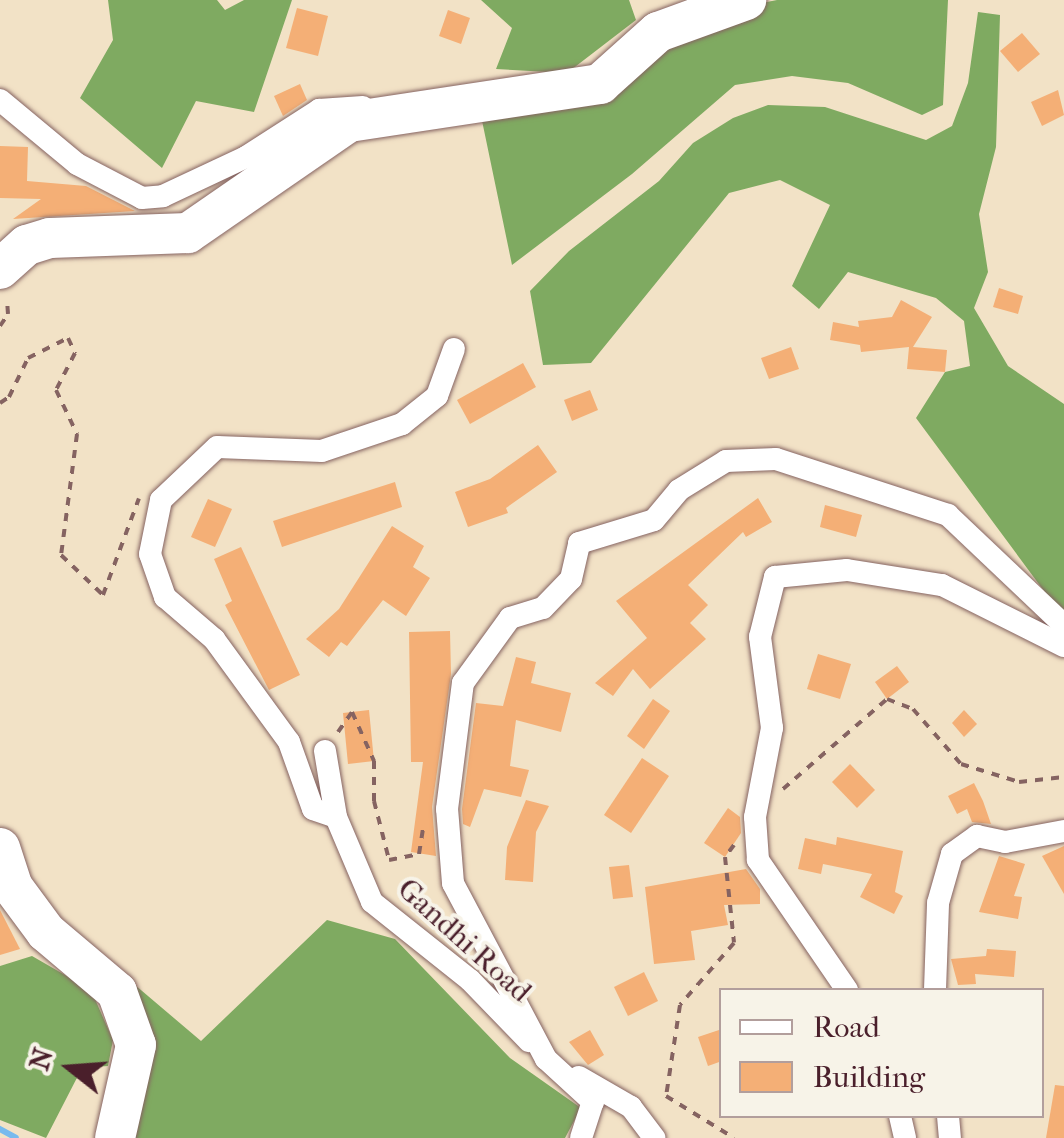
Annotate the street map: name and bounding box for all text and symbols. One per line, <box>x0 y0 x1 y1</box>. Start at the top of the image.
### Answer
street label: Gandhi Road <box>390 872 538 1010</box>
legend <box>719 988 1044 1118</box>
text: Road <box>813 1010 880 1045</box>
north arrow <box>20 1018 120 1118</box>
text: N <box>22 1044 60 1074</box>
text: Building <box>813 1060 925 1095</box>

